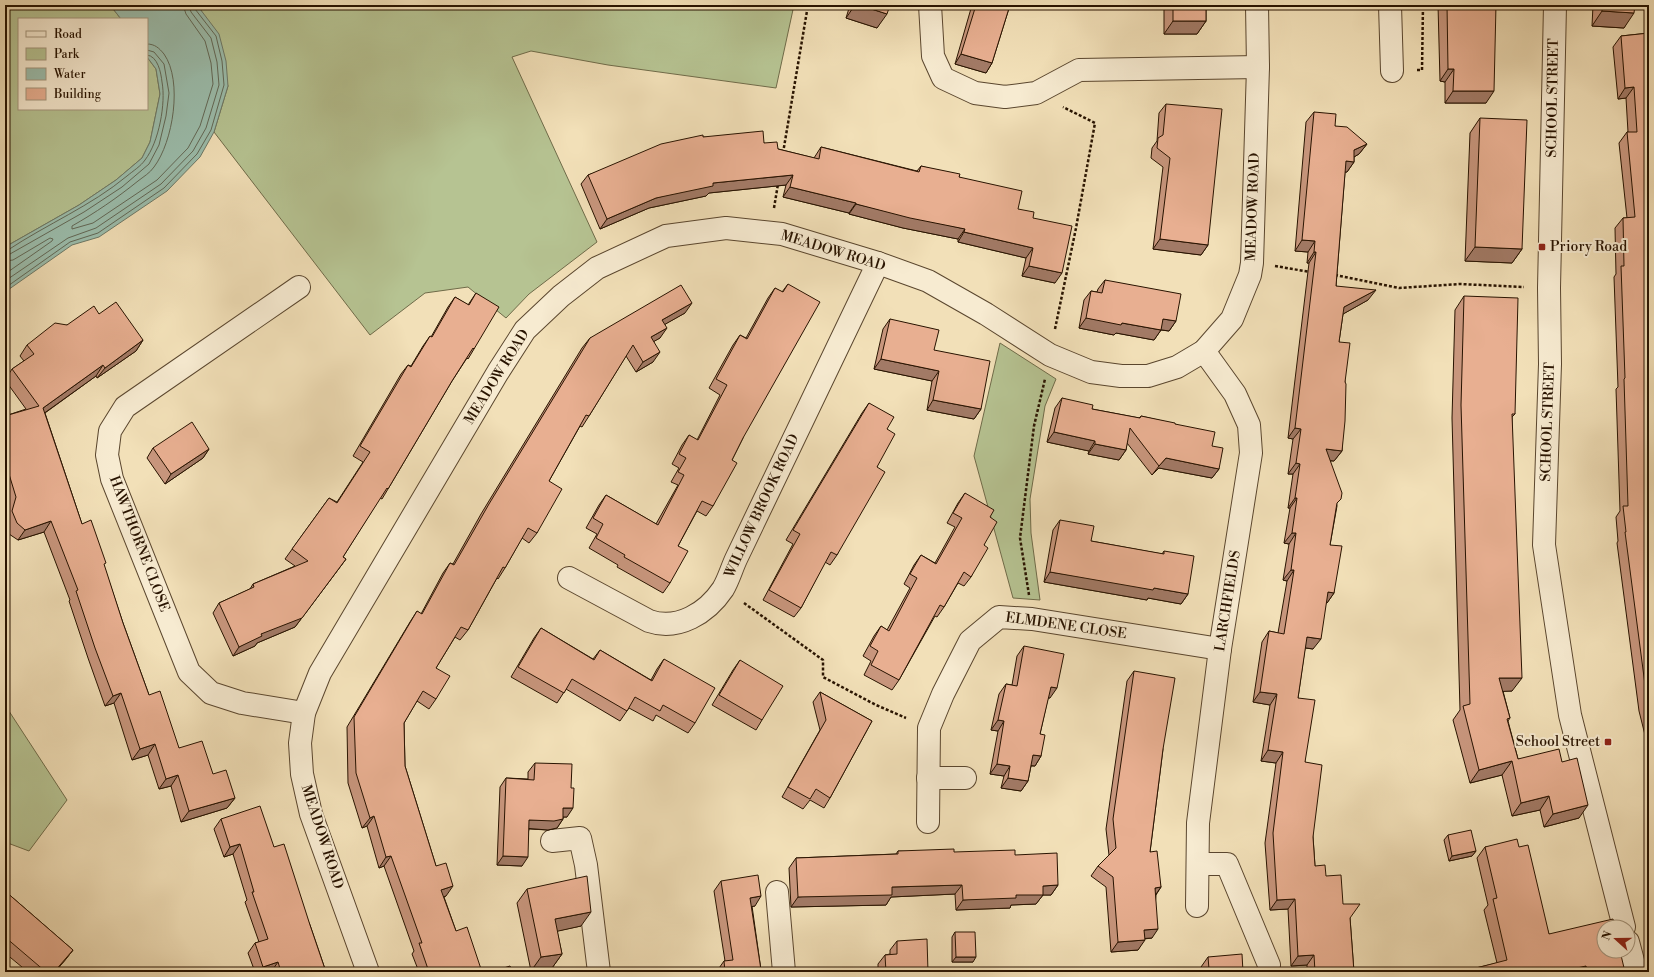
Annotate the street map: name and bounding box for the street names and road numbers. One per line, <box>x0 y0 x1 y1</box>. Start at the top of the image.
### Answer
street label: SCHOOL STREET <box>1543 38 1563 158</box>
street label: MEADOW ROAD <box>1242 152 1264 262</box>
street label: MEADOW ROAD <box>778 227 888 276</box>
street label: MEADOW ROAD <box>461 326 533 428</box>
street label: SCHOOL STREET <box>1537 362 1559 482</box>
street label: WILLOW BROOK ROAD <box>720 431 803 582</box>
street label: HAWTHORNE CLOSE <box>105 473 173 615</box>
street label: LARCHFIELDS <box>1211 549 1245 653</box>
street label: ELMDENE CLOSE <box>1004 609 1128 643</box>
street label: MEADOW ROAD <box>297 783 347 892</box>

